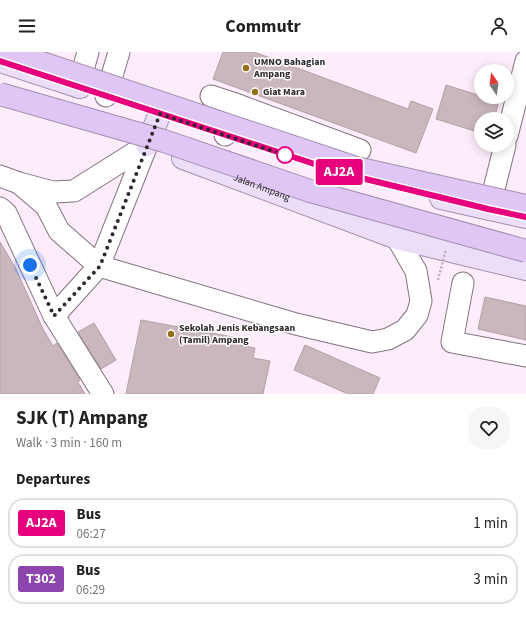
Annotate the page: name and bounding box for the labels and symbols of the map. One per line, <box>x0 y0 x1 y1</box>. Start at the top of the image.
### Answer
place label: UMNO Bahagian Ampang <box>253 55 325 81</box>
marker: UMNO Bahagian Ampang <box>241 63 251 73</box>
north arrow <box>474 64 514 104</box>
place label: Giat Mara <box>263 85 305 99</box>
marker: Giat Mara <box>250 87 260 97</box>
unlabelled marker <box>276 146 294 164</box>
line badge: AJ2A <box>311 159 367 185</box>
street label: Jalan Ampang <box>231 170 292 204</box>
your location <box>20 255 40 275</box>
place label: Sekolah Jenis Kebangsaan (Tamil) Ampang <box>179 321 296 347</box>
marker: Sekolah Jenis Kebangsaan (Tamil) Ampang <box>166 329 176 339</box>

